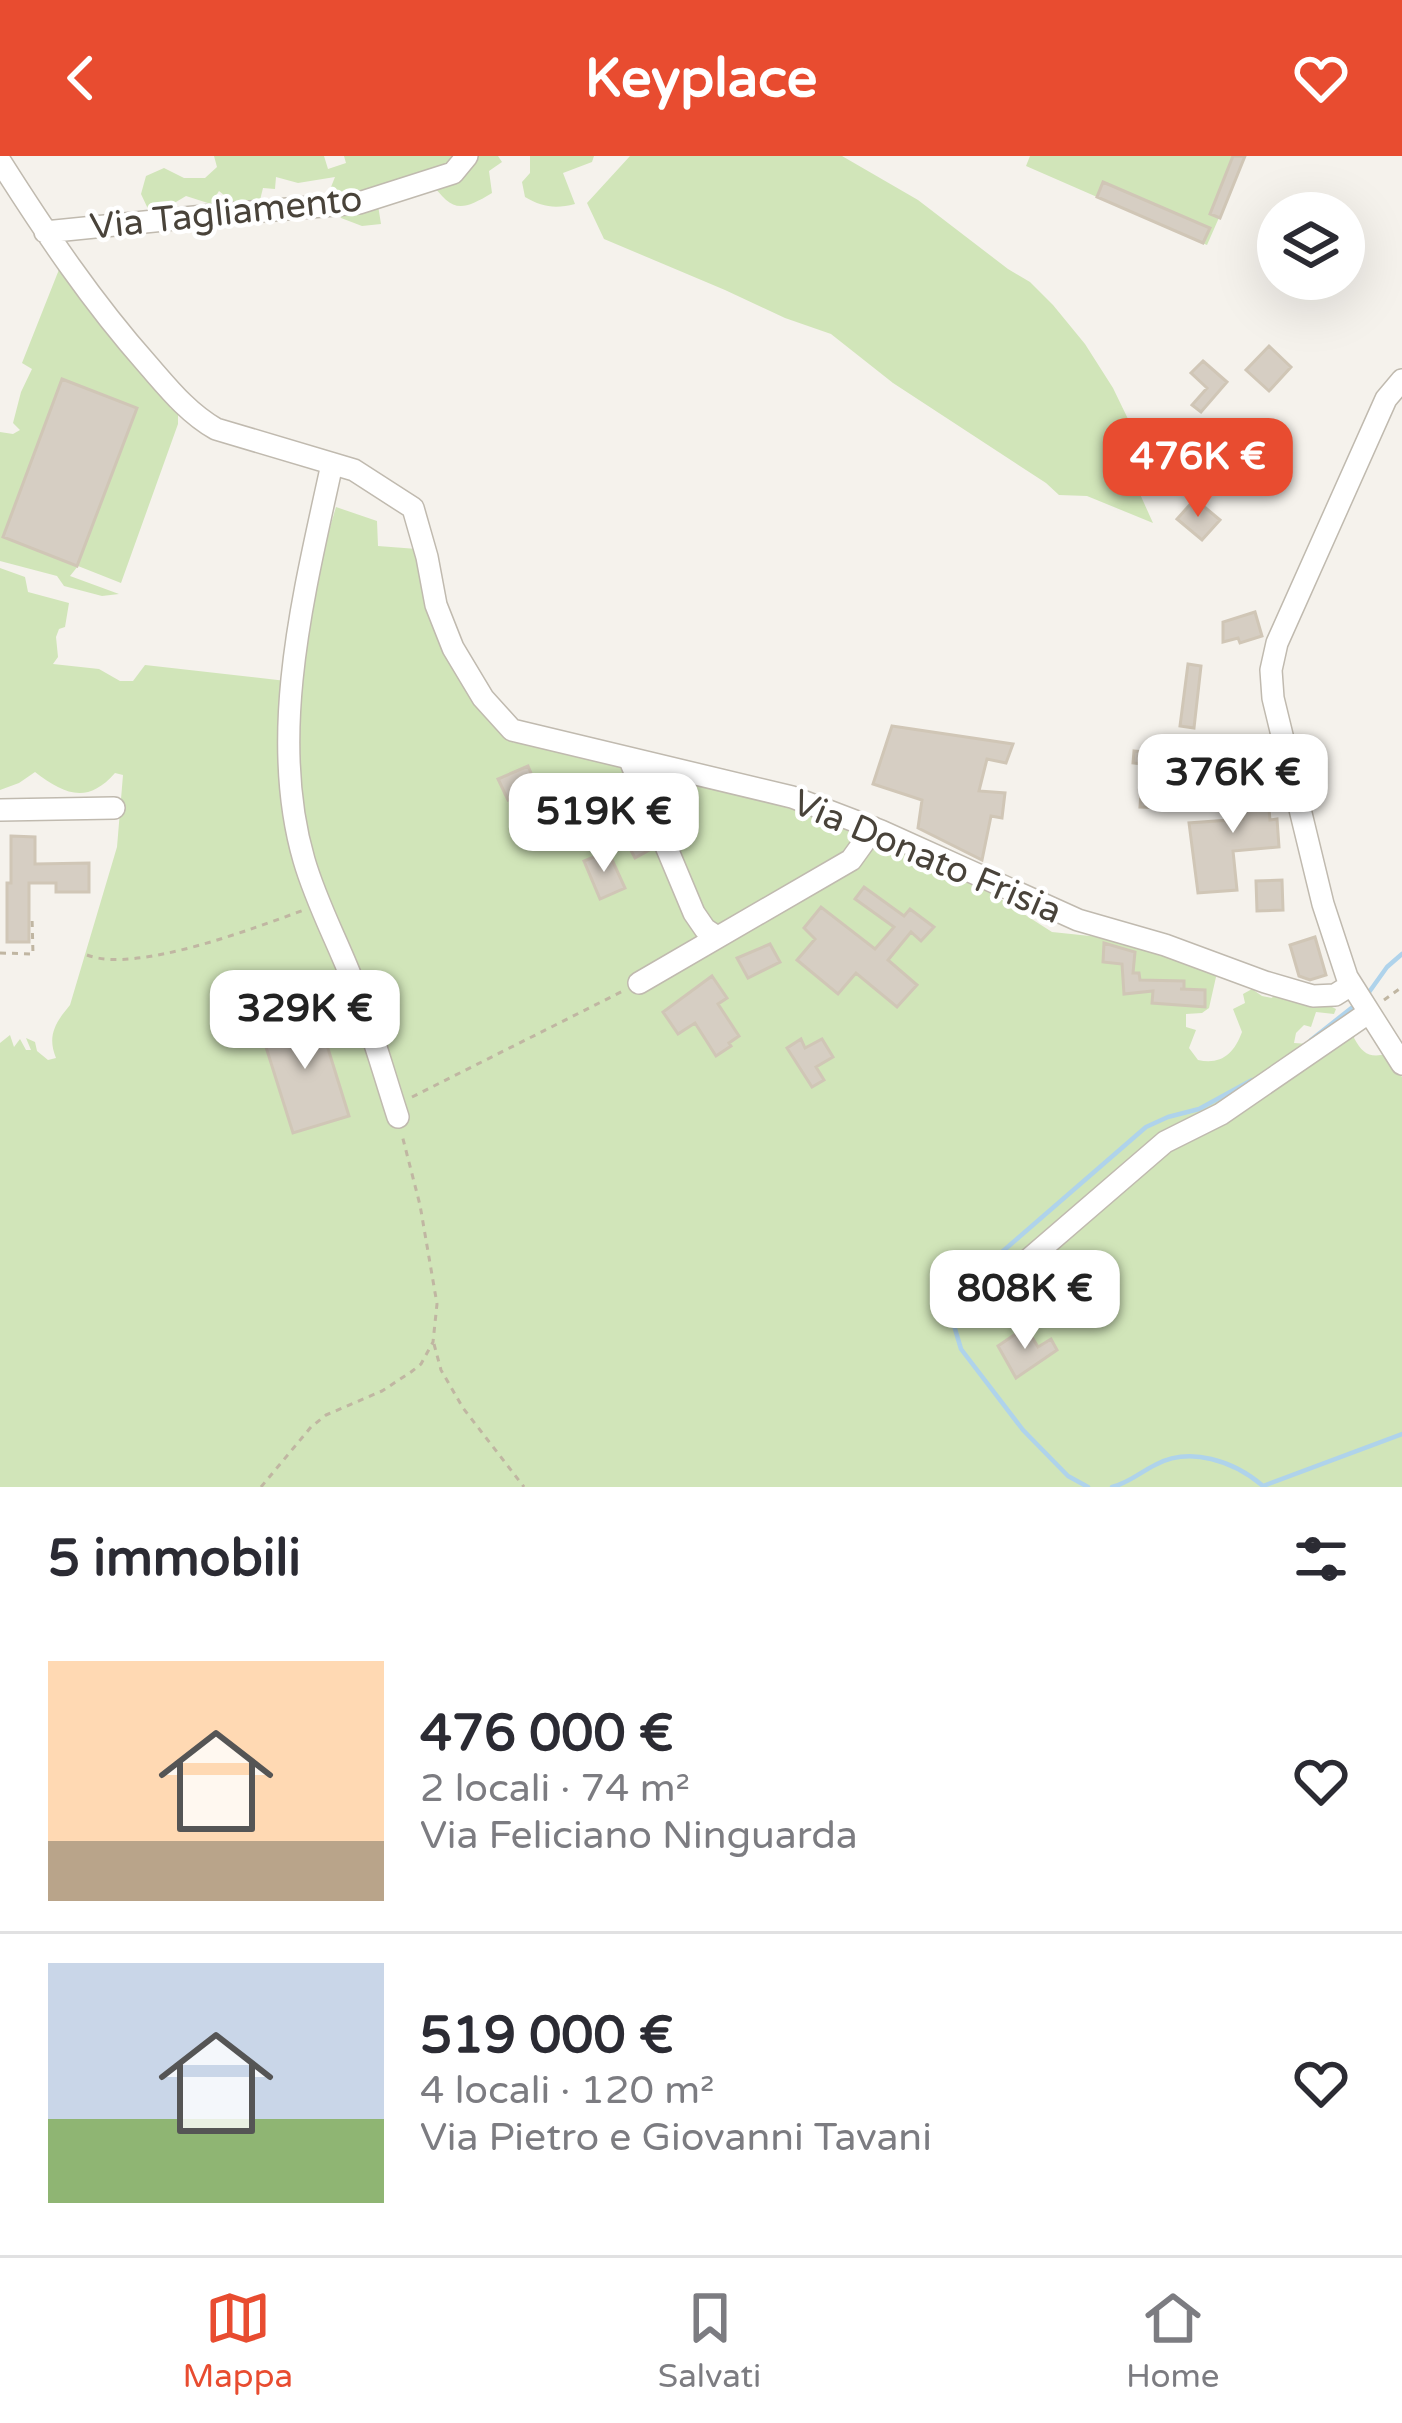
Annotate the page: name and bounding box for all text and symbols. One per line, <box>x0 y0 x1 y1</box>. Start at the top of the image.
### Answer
icon: back <box>48 45 114 111</box>
icon: heart <box>1288 45 1354 111</box>
text: Keyplace <box>585 46 817 111</box>
street label: Via Tagliamento <box>88 177 364 249</box>
map controls <box>1257 192 1365 300</box>
button: layers <box>1257 192 1365 300</box>
pin: 476K € <box>1100 418 1296 520</box>
text: 476K € <box>1130 433 1266 480</box>
pin: 376K € <box>1135 734 1331 836</box>
text: 376K € <box>1165 749 1301 796</box>
pin: 519K € <box>506 773 702 875</box>
street label: Via Donato Frisia <box>786 781 1068 933</box>
text: 519K € <box>536 788 672 835</box>
pin: 329K € <box>207 970 403 1072</box>
text: 329K € <box>237 985 373 1032</box>
pin: 808K € <box>927 1250 1123 1352</box>
text: 808K € <box>957 1265 1093 1312</box>
icon: filters <box>1288 1526 1354 1592</box>
text: 5 immobili <box>48 1528 301 1590</box>
text: 476 000 € <box>420 1703 673 1765</box>
icon: home <box>144 1709 288 1853</box>
icon: heart <box>1288 1748 1354 1814</box>
text: 2 locali · 74 m² <box>420 1765 690 1812</box>
text: Via Feliciano Ninguarda <box>420 1812 858 1859</box>
text: 519 000 € <box>420 2005 673 2067</box>
icon: home <box>144 2011 288 2155</box>
icon: heart <box>1288 2050 1354 2116</box>
text: 4 locali · 120 m² <box>420 2067 714 2114</box>
text: Via Pietro e Giovanni Tavani <box>420 2114 932 2161</box>
tab: Mappa <box>182 2285 293 2396</box>
tab: Salvati <box>658 2285 761 2396</box>
tab: Home <box>1126 2285 1220 2396</box>

